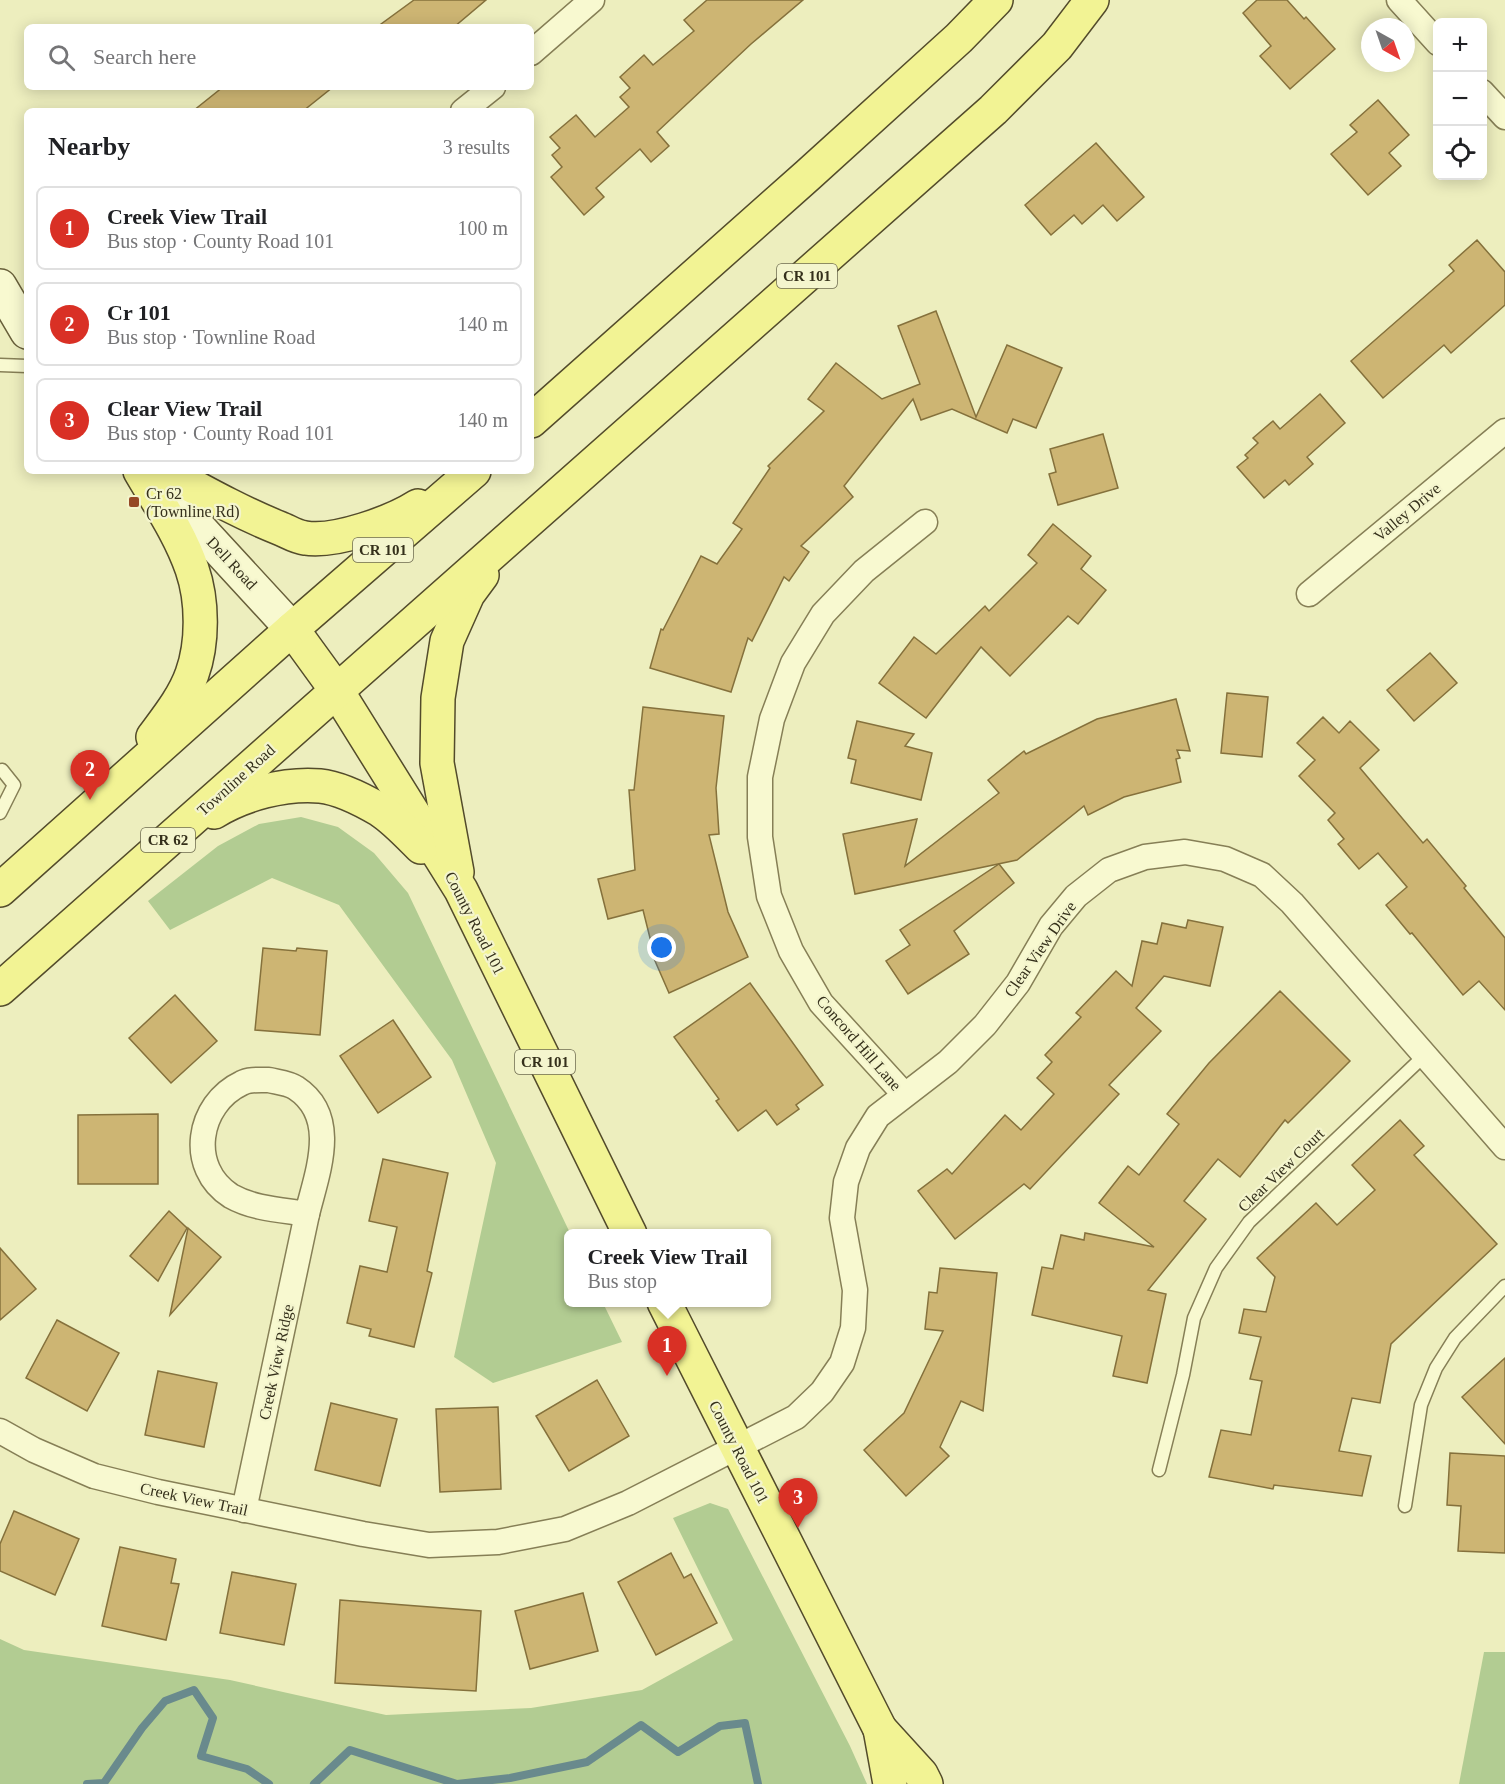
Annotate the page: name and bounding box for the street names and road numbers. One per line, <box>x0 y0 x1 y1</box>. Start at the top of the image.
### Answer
road number: CR 101 <box>777 264 837 288</box>
street label: Valley Drive <box>1370 479 1444 545</box>
street label: Dell Road <box>204 533 260 593</box>
road number: CR 101 <box>353 538 413 562</box>
street label: Townline Road <box>194 741 278 819</box>
road number: CR 62 <box>141 828 195 852</box>
street label: County Road 101 <box>441 869 508 978</box>
street label: Clear View Drive <box>1001 898 1079 1000</box>
street label: Concord Hill Lane <box>813 992 905 1094</box>
road number: CR 101 <box>515 1050 575 1074</box>
street label: Clear View Court <box>1235 1124 1328 1215</box>
street label: Creek View Ridge <box>255 1303 298 1422</box>
street label: County Road 101 <box>705 1398 772 1507</box>
street label: Creek View Trail <box>139 1479 250 1519</box>

